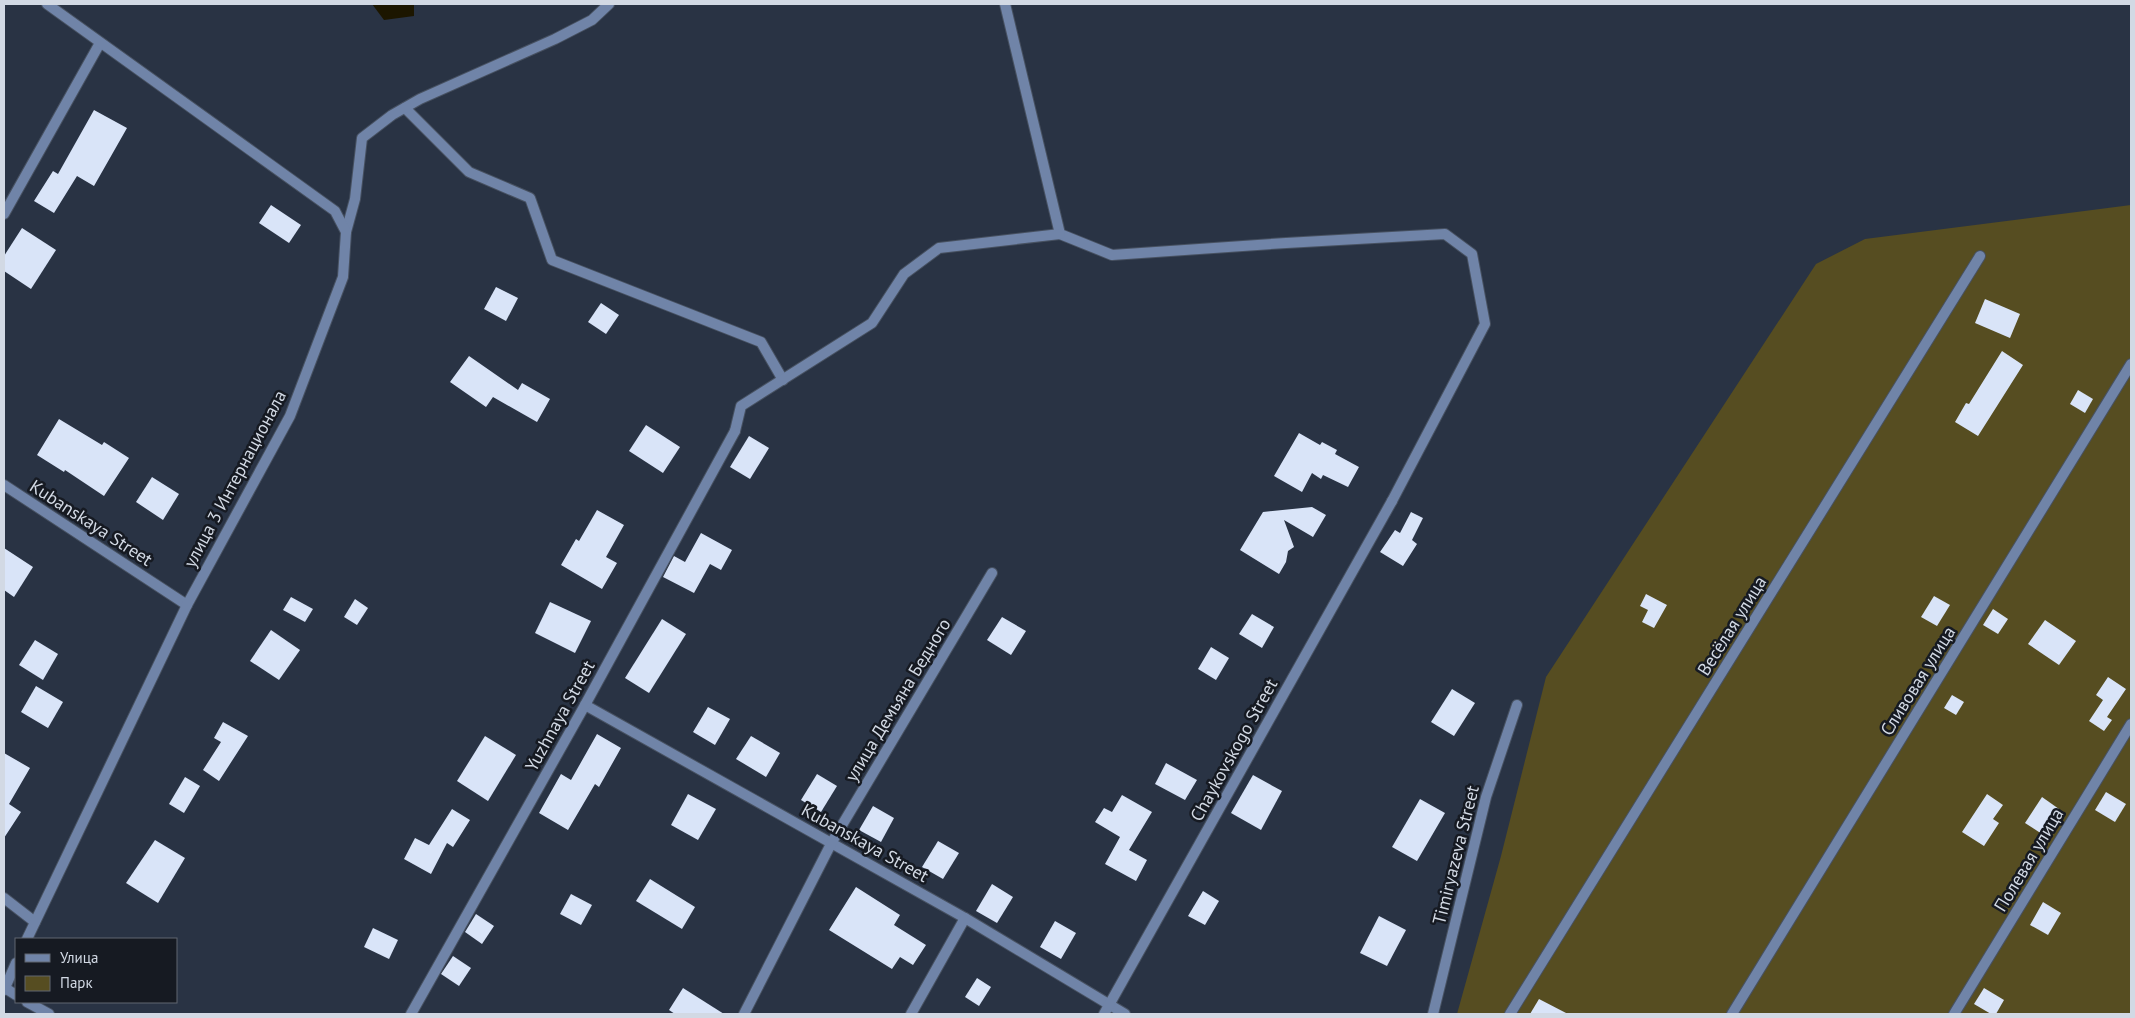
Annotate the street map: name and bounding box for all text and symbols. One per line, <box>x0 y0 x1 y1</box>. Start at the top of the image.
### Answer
street label: улица 3 Интернационала <box>178 386 291 571</box>
street label: Kubanskaya Street <box>26 474 157 571</box>
street label: Весёлая улица <box>1692 572 1771 680</box>
street label: улица Демьяна Бедного <box>840 614 955 786</box>
street label: Сливовая улица <box>1875 622 1960 740</box>
street label: Yuzhnaya Street <box>520 656 599 775</box>
street label: Chaykovskogo Street <box>1185 674 1282 825</box>
street label: Timiryazeva Street <box>1427 783 1484 927</box>
street label: Kubanskaya Street <box>798 798 933 887</box>
street label: Полевая улица <box>1989 804 2068 916</box>
legend <box>15 938 178 1003</box>
text: Улица <box>60 948 98 967</box>
text: Парк <box>60 973 93 992</box>

